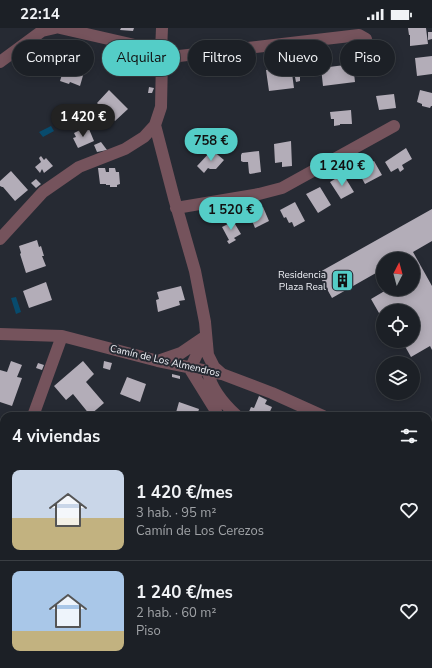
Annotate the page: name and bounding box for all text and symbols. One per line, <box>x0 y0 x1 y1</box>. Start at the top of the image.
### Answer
text: 22:14 <box>20 4 60 24</box>
chip: Comprar <box>12 40 94 76</box>
chip: Alquilar <box>102 40 180 76</box>
chip: Filtros <box>188 40 256 76</box>
chip: Nuevo <box>264 40 332 76</box>
chip: Piso <box>340 40 395 76</box>
pin: 1 420 € <box>46 104 120 138</box>
text: 1 420 € <box>60 108 106 126</box>
pin: 758 € <box>183 128 239 162</box>
text: 758 € <box>194 132 228 150</box>
pin: 1 240 € <box>305 153 379 187</box>
text: 1 240 € <box>319 157 365 175</box>
pin: 1 520 € <box>194 197 268 231</box>
text: 1 520 € <box>208 201 254 219</box>
north arrow <box>376 252 420 296</box>
map controls <box>376 252 420 400</box>
place label: Residencia Plaza Real <box>278 268 326 294</box>
building icon: Residencia Plaza Real <box>329 268 355 294</box>
button: locate <box>376 304 420 348</box>
street label: Camín de Los Almendros <box>109 342 222 381</box>
button: layers <box>376 356 420 400</box>
text: 4 viviendas <box>12 425 100 448</box>
icon: filters <box>398 425 420 447</box>
text: 1 420 €/mes <box>136 481 233 504</box>
icon: home <box>44 486 92 534</box>
icon: heart <box>398 499 420 521</box>
text: 3 hab. · 95 m² <box>136 504 216 522</box>
text: Camín de Los Cerezos <box>136 522 264 540</box>
text: 1 240 €/mes <box>136 581 233 604</box>
icon: home <box>44 587 92 635</box>
icon: heart <box>398 600 420 622</box>
text: 2 hab. · 60 m² <box>136 604 216 622</box>
text: Piso <box>136 622 161 640</box>

